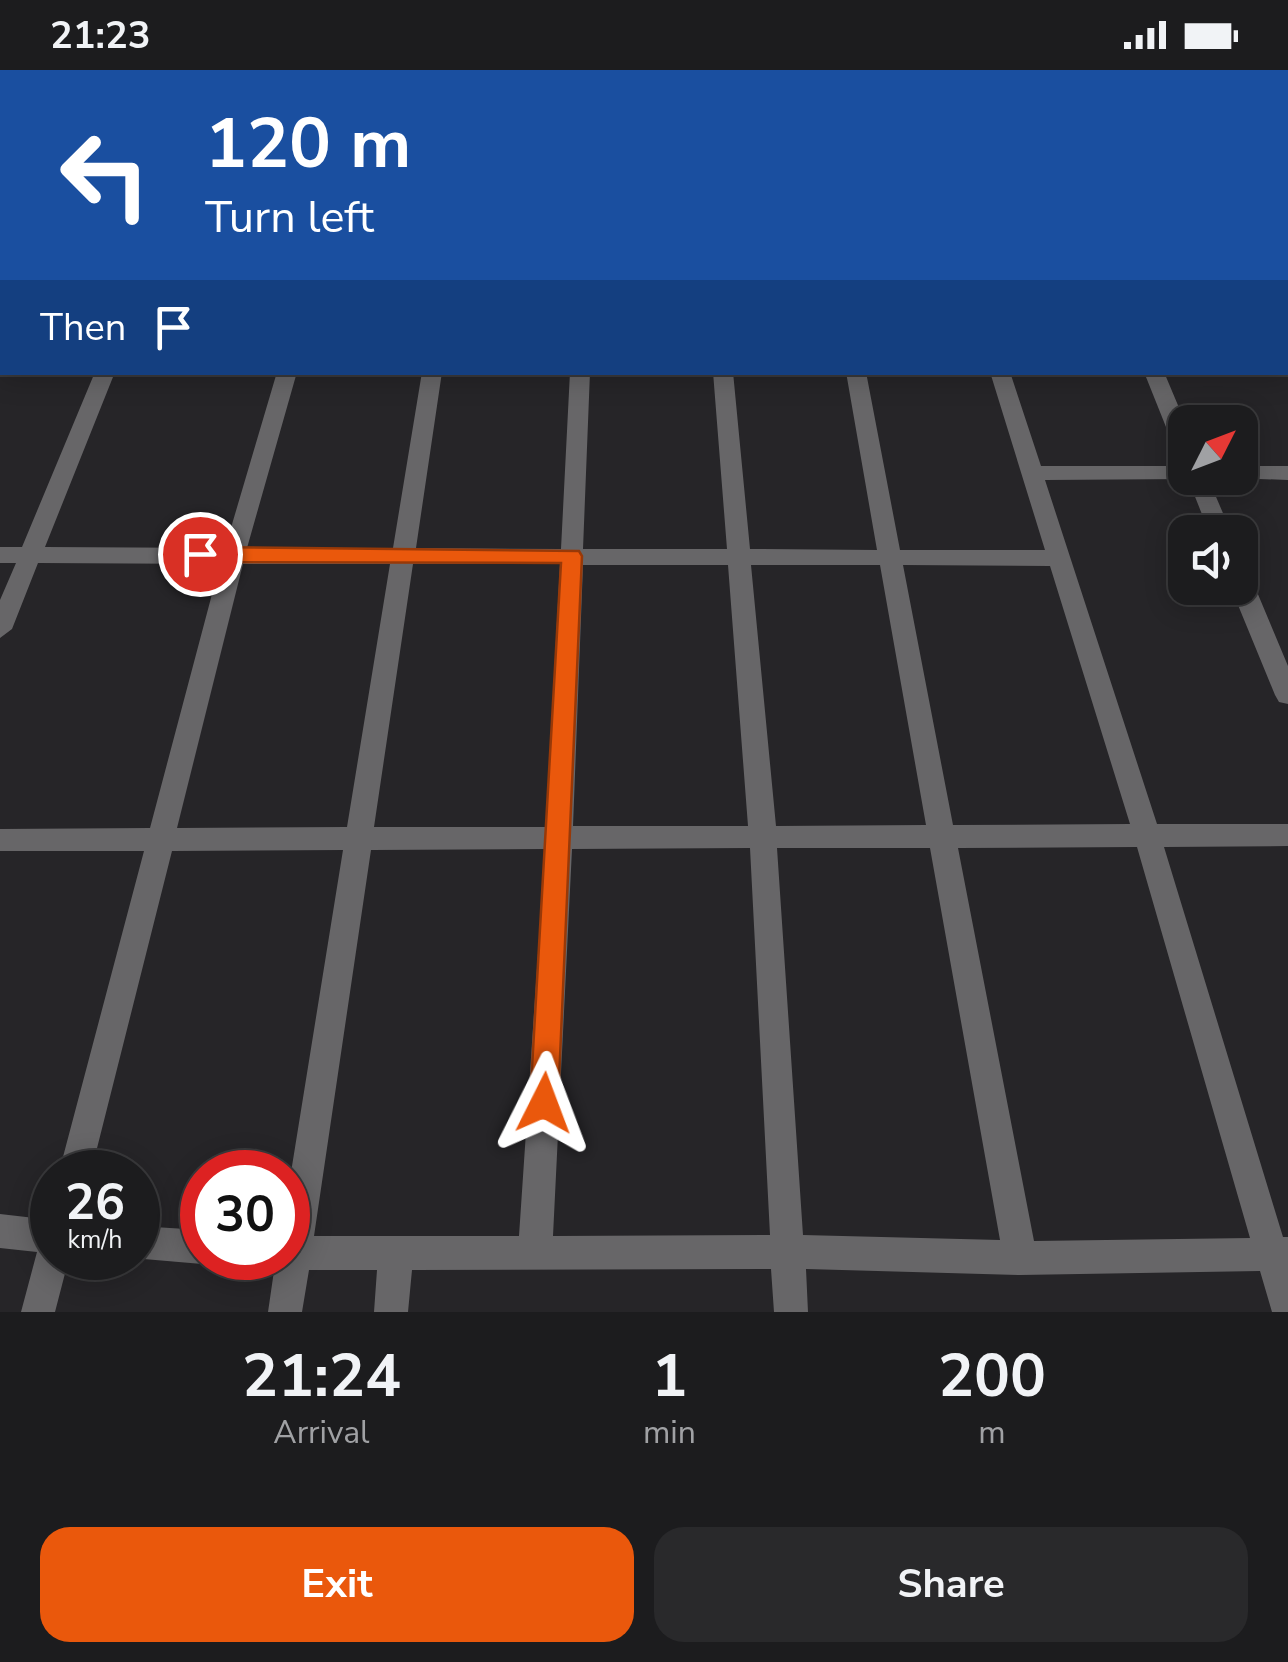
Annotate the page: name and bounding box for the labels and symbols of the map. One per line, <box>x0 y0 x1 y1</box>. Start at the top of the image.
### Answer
north arrow <box>1168 405 1258 495</box>
pin <box>158 512 243 597</box>
position arrow <box>492 1051 596 1155</box>
speed limit sign: 30 <box>180 1150 310 1280</box>

